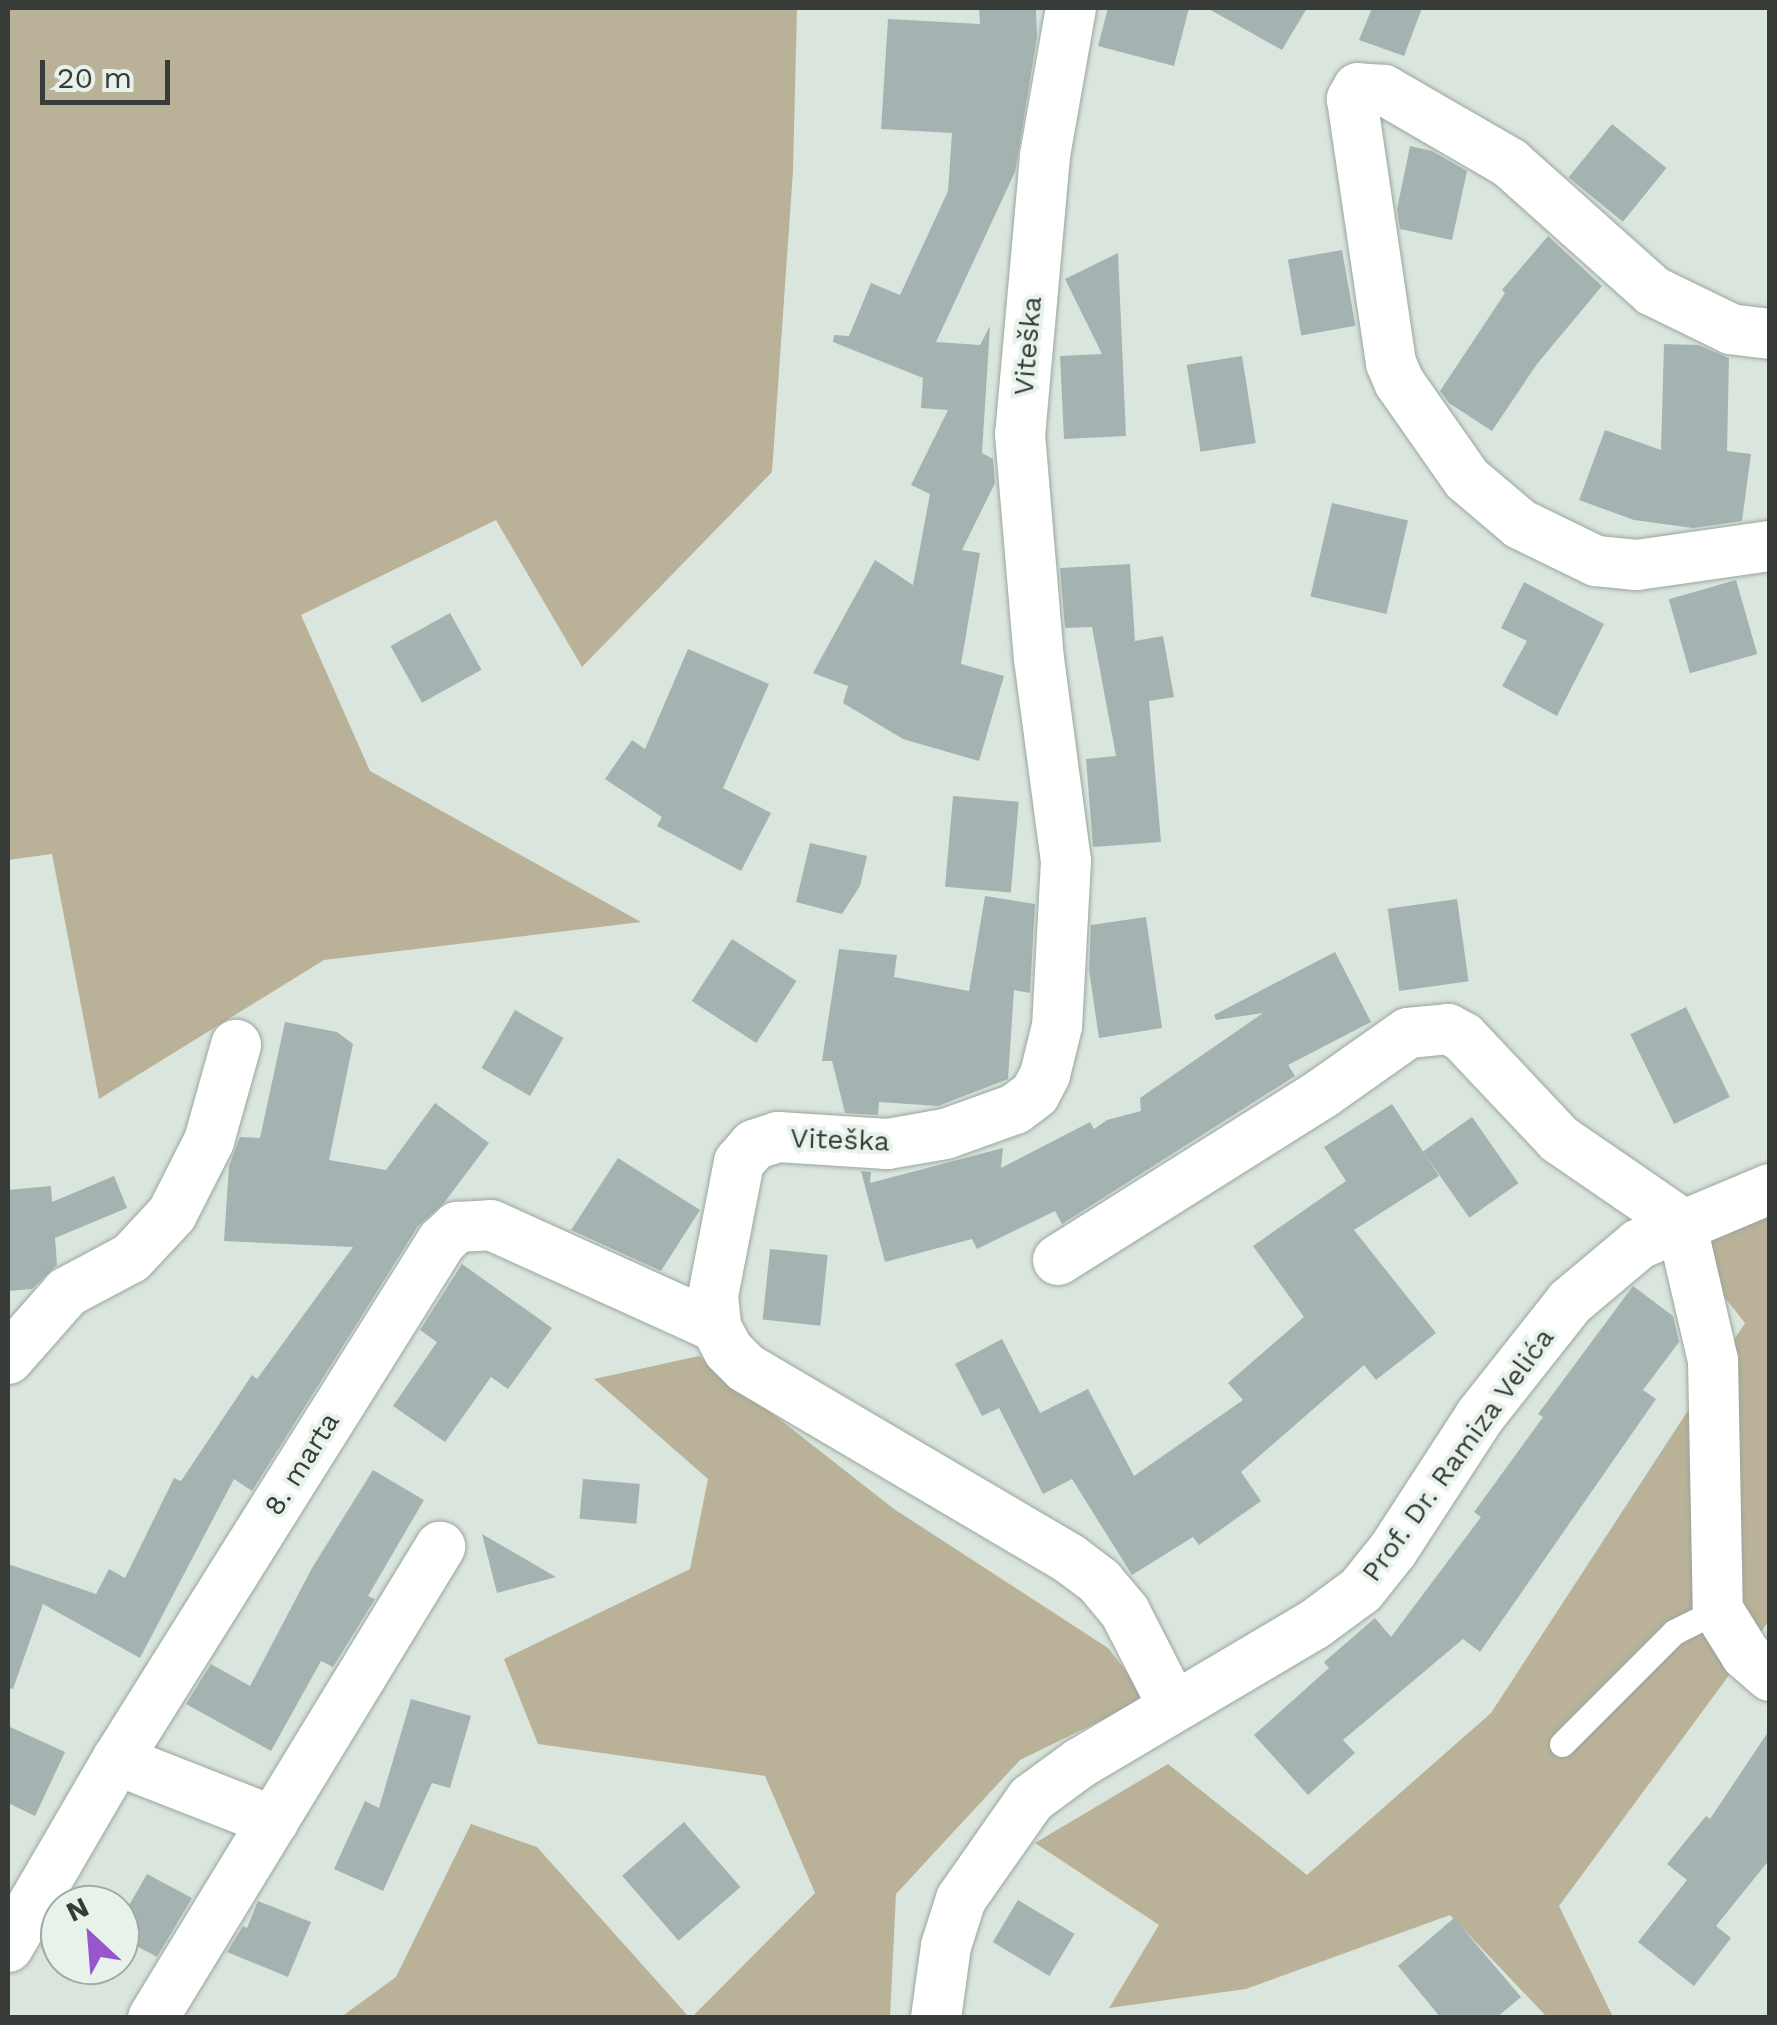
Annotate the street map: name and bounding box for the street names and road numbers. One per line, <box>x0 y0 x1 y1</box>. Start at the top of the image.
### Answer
street label: Viteška <box>1007 295 1049 397</box>
street label: Viteška <box>790 1121 890 1159</box>
street label: Prof. Dr. Ramiza Velića <box>1354 1321 1562 1589</box>
street label: 8. marta <box>257 1406 347 1522</box>

